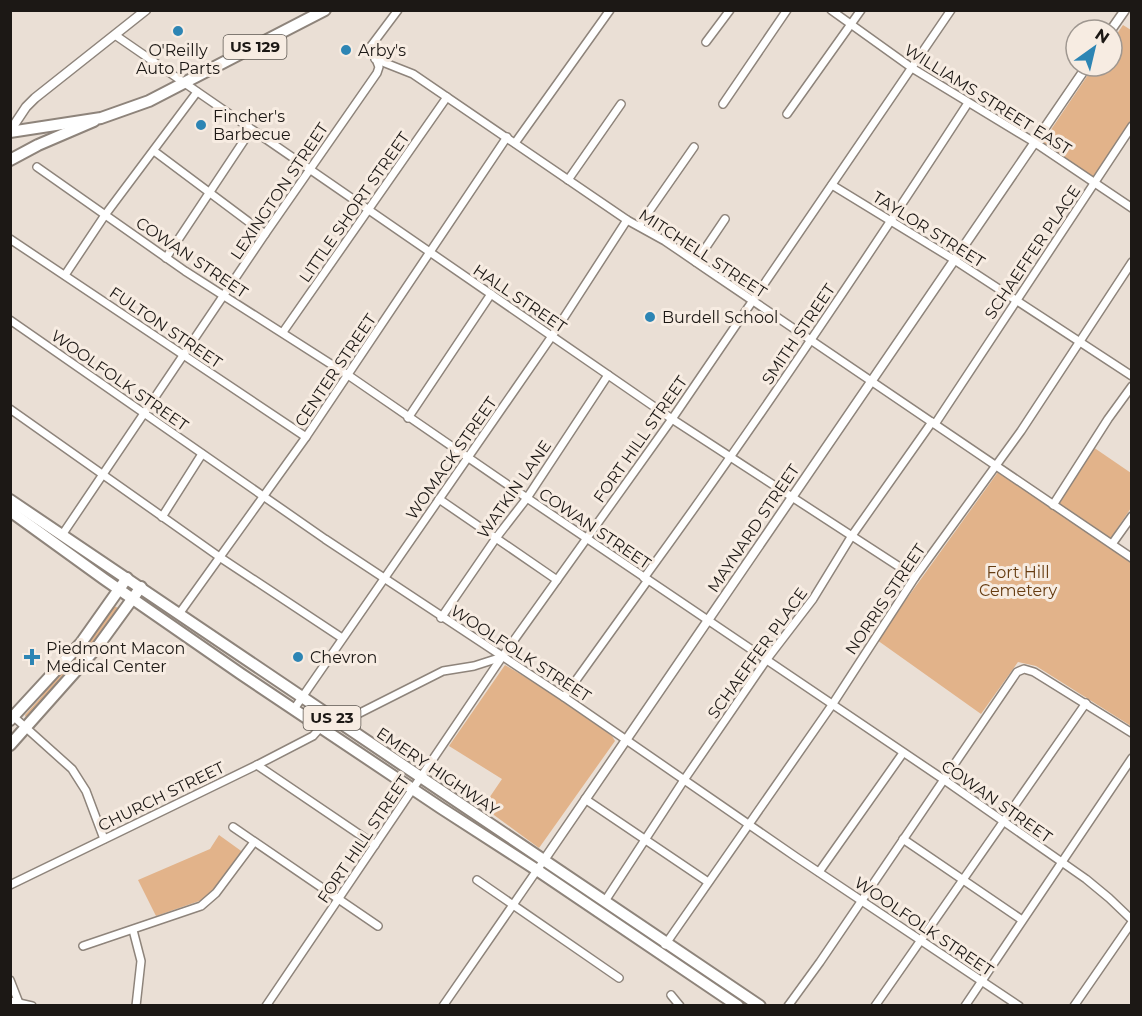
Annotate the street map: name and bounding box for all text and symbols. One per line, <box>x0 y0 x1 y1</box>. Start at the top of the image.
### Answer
north arrow <box>1064 18 1124 78</box>
marker: O'Reilly Auto Parts <box>171 24 185 38</box>
text: N <box>1091 24 1113 47</box>
road number: US 129 <box>224 35 286 59</box>
street label: WILLIAMS STREET EAST <box>901 40 1075 159</box>
place label: O'Reilly Auto Parts <box>136 41 220 78</box>
place label: Arby's <box>358 41 406 60</box>
marker: Arby's <box>339 43 353 57</box>
place label: Fincher's Barbecue <box>213 107 291 144</box>
marker: Fincher's Barbecue <box>194 118 208 132</box>
street label: LEXINGTON STREET <box>227 119 333 263</box>
street label: LITTLE SHORT STREET <box>295 128 414 286</box>
street label: SCHAEFFER PLACE <box>981 182 1084 323</box>
street label: TAYLOR STREET <box>869 187 989 272</box>
street label: MITCHELL STREET <box>635 205 771 302</box>
street label: COWAN STREET <box>132 213 252 302</box>
street label: HALL STREET <box>469 260 571 337</box>
street label: SMITH STREET <box>758 280 840 388</box>
street label: FULTON STREET <box>106 283 226 373</box>
place label: Burdell School <box>662 308 778 327</box>
street label: CENTER STREET <box>291 310 381 430</box>
marker: Burdell School <box>643 310 657 324</box>
street label: WOOLFOLK STREET <box>47 326 193 435</box>
street label: FORT HILL STREET <box>590 372 692 506</box>
street label: WOMACK STREET <box>402 393 501 523</box>
street label: WATKIN LANE <box>474 437 555 542</box>
street label: MAYNARD STREET <box>703 460 804 596</box>
street label: COWAN STREET <box>535 484 655 573</box>
street label: NORRIS STREET <box>841 540 930 658</box>
park label: Fort Hill Cemetery <box>979 563 1057 600</box>
street label: SCHAEFFER PLACE <box>704 584 811 722</box>
street label: WOOLFOLK STREET <box>447 601 595 706</box>
place label: Piedmont Macon Medical Center <box>46 639 185 676</box>
marker: Piedmont Macon Medical Center <box>23 648 41 666</box>
place label: Chevron <box>310 648 377 667</box>
marker: Chevron <box>291 650 305 664</box>
road number: US 23 <box>304 706 360 730</box>
street label: EMERY HIGHWAY <box>373 723 503 820</box>
street label: COWAN STREET <box>938 756 1056 847</box>
street label: CHURCH STREET <box>95 757 228 835</box>
street label: FORT HILL STREET <box>314 771 414 907</box>
street label: WOOLFOLK STREET <box>851 873 997 980</box>

